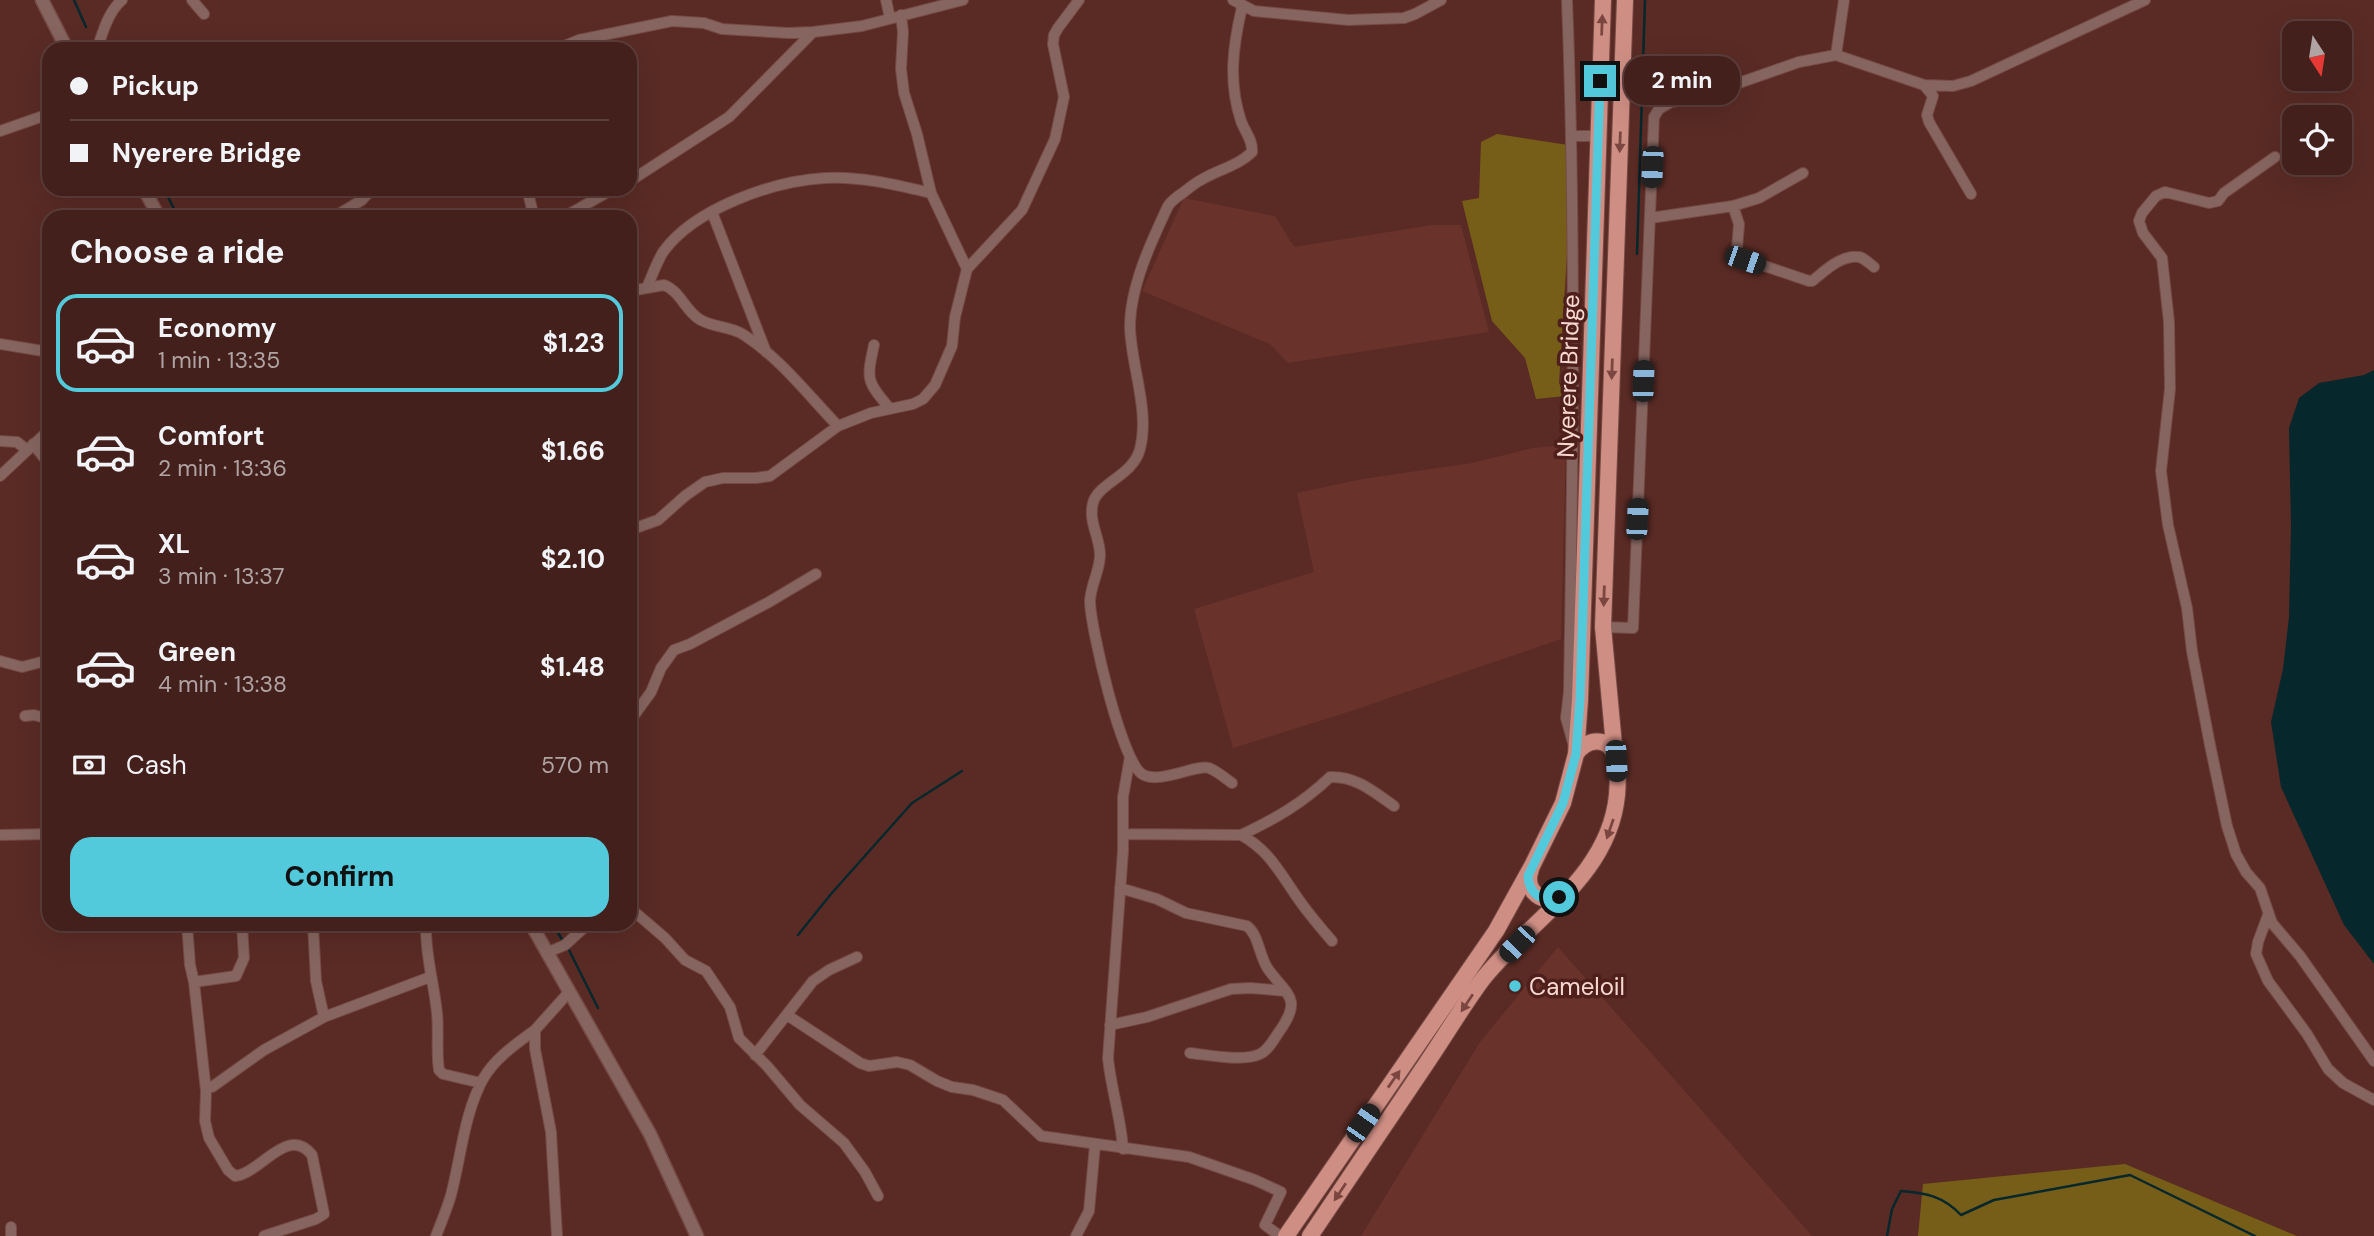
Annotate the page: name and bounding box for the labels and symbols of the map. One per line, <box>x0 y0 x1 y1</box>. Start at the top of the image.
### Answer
one-way arrow <box>1597 13 1608 35</box>
north arrow <box>2282 21 2352 91</box>
callout: 2 min <box>1624 56 1740 106</box>
route end <box>1584 65 1616 97</box>
one-way arrow <box>1614 131 1625 153</box>
car <box>1641 145 1664 189</box>
car <box>1722 243 1769 277</box>
street label: Nyerere Bridge <box>1550 294 1586 458</box>
one-way arrow <box>1606 358 1617 380</box>
car <box>1632 360 1655 402</box>
car <box>1626 497 1649 541</box>
one-way arrow <box>1598 586 1609 608</box>
car <box>1605 739 1628 783</box>
one-way arrow <box>1604 818 1615 839</box>
route start <box>1543 881 1575 913</box>
car <box>1495 922 1540 966</box>
place label: Cameloil <box>1529 971 1625 1002</box>
marker: Cameloil <box>1507 978 1523 994</box>
one-way arrow <box>1461 994 1474 1013</box>
one-way arrow <box>1387 1070 1401 1088</box>
car <box>1343 1100 1384 1146</box>
one-way arrow <box>1333 1182 1346 1202</box>

